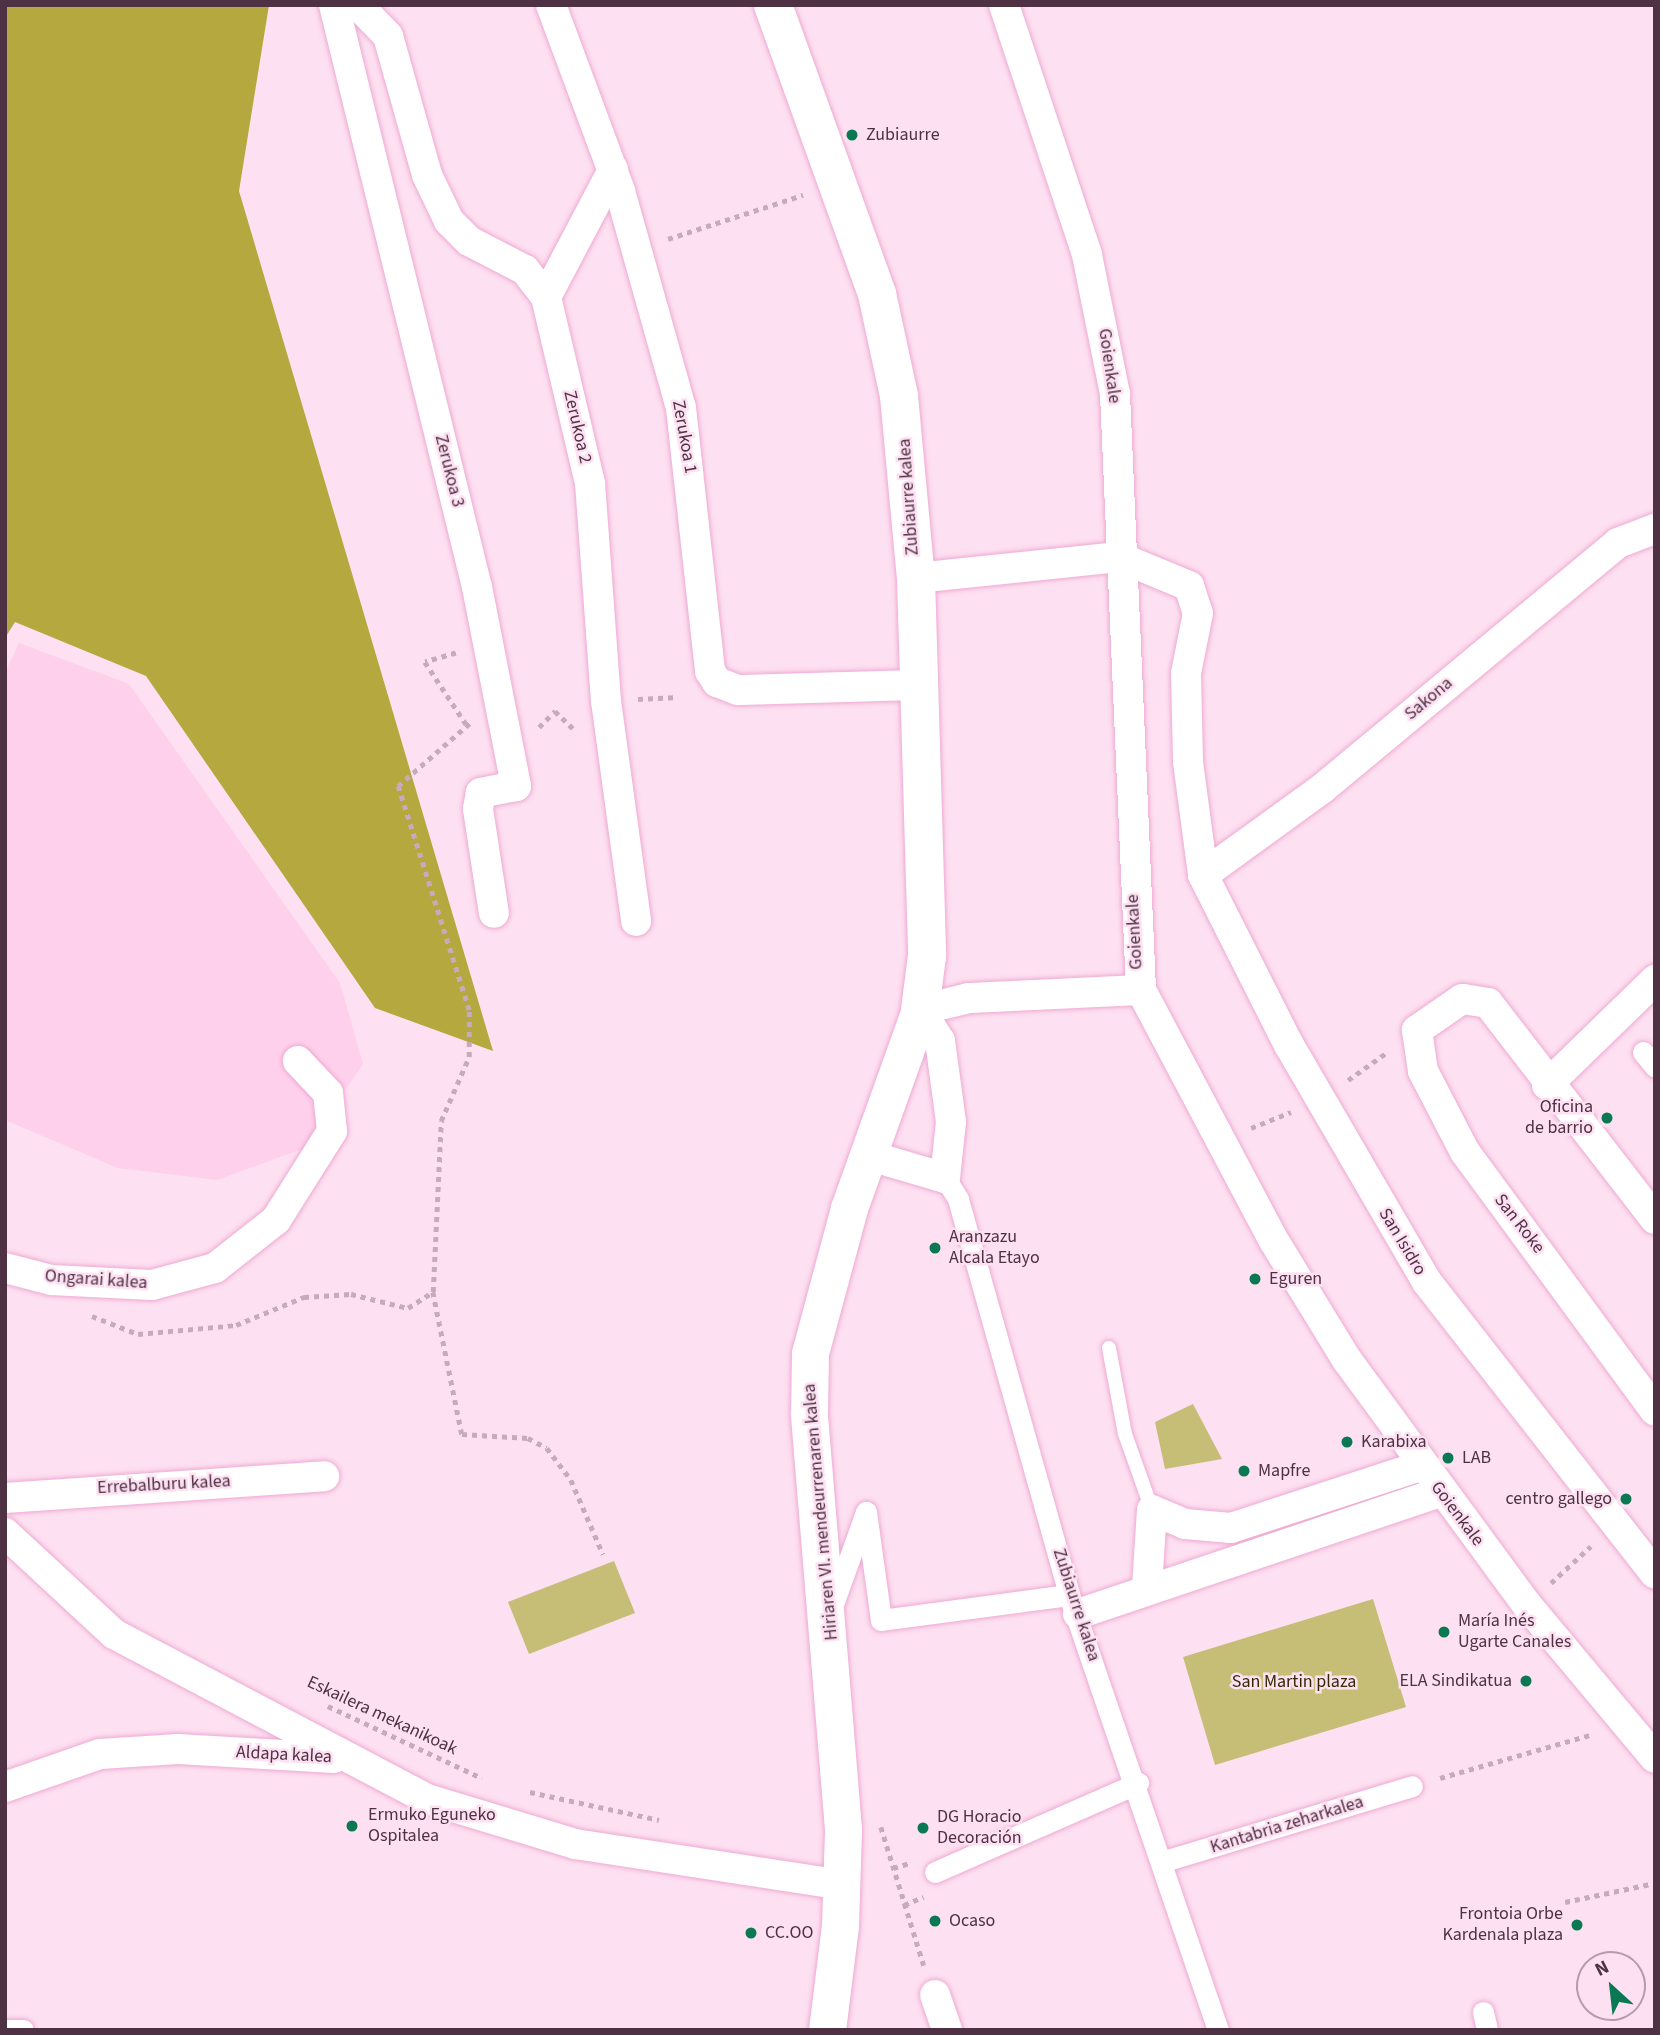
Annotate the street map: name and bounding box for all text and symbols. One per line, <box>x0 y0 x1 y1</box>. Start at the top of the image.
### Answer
place label: Zubiaurre <box>866 124 940 146</box>
marker: Zubiaurre <box>844 127 860 143</box>
street label: Goienkale <box>1093 327 1125 405</box>
street label: Zerukoa 2 <box>558 389 596 465</box>
street label: Zerukoa 1 <box>667 399 701 475</box>
street label: Zerukoa 3 <box>430 432 468 510</box>
street label: Zubiaurre kalea <box>894 438 924 556</box>
street label: Sakona <box>1401 673 1457 725</box>
street label: Goienkale <box>1122 894 1148 970</box>
place label: Oficina de barrio <box>1525 1097 1593 1140</box>
marker: Oficina de barrio <box>1599 1110 1615 1126</box>
street label: San Roke <box>1489 1190 1549 1258</box>
street label: San Isidro <box>1374 1204 1430 1280</box>
place label: Aranzazu Alcala Etayo <box>949 1227 1040 1270</box>
marker: Aranzazu Alcala Etayo <box>927 1240 943 1256</box>
street label: Ongarai kalea <box>44 1266 148 1294</box>
place label: Eguren <box>1269 1268 1322 1290</box>
marker: Eguren <box>1247 1271 1263 1287</box>
street label: Hiriaren VI. mendeurrenaren kalea <box>799 1383 843 1641</box>
place label: Karabixa <box>1361 1431 1427 1453</box>
marker: Karabixa <box>1339 1434 1355 1450</box>
place label: LAB <box>1462 1447 1491 1469</box>
marker: LAB <box>1440 1450 1456 1466</box>
place label: Mapfre <box>1258 1460 1310 1482</box>
marker: Mapfre <box>1236 1463 1252 1479</box>
street label: Errebalburu kalea <box>97 1471 231 1499</box>
street label: Goienkale <box>1426 1477 1488 1551</box>
place label: centro gallego <box>1506 1488 1612 1510</box>
marker: centro gallego <box>1618 1491 1634 1507</box>
street label: Zubiaurre kalea <box>1048 1546 1104 1664</box>
place label: María Inés Ugarte Canales <box>1458 1611 1571 1654</box>
marker: María Inés Ugarte Canales <box>1436 1624 1452 1640</box>
place label: ELA Sindikatua <box>1400 1670 1512 1692</box>
park label: San Martin plaza <box>1232 1671 1356 1693</box>
street label: Eskailera mekanikoak <box>303 1672 461 1760</box>
marker: ELA Sindikatua <box>1518 1673 1534 1689</box>
street label: Aldapa kalea <box>236 1742 332 1768</box>
street label: Kantabria zeharkalea <box>1208 1791 1366 1859</box>
place label: Ermuko Eguneko Ospitalea <box>368 1805 496 1848</box>
place label: DG Horacio Decoración <box>937 1807 1022 1850</box>
marker: Ermuko Eguneko Ospitalea <box>342 1816 362 1836</box>
marker: DG Horacio Decoración <box>915 1820 931 1836</box>
place label: Frontoia Orbe Kardenala plaza <box>1442 1904 1563 1946</box>
place label: Ocaso <box>949 1910 995 1932</box>
marker: Ocaso <box>927 1913 943 1929</box>
marker: Frontoia Orbe Kardenala plaza <box>1569 1917 1585 1933</box>
place label: CC.OO <box>765 1922 813 1944</box>
marker: CC.OO <box>743 1925 759 1941</box>
north arrow <box>1576 1951 1646 2021</box>
text: N <box>1590 1954 1614 1984</box>

